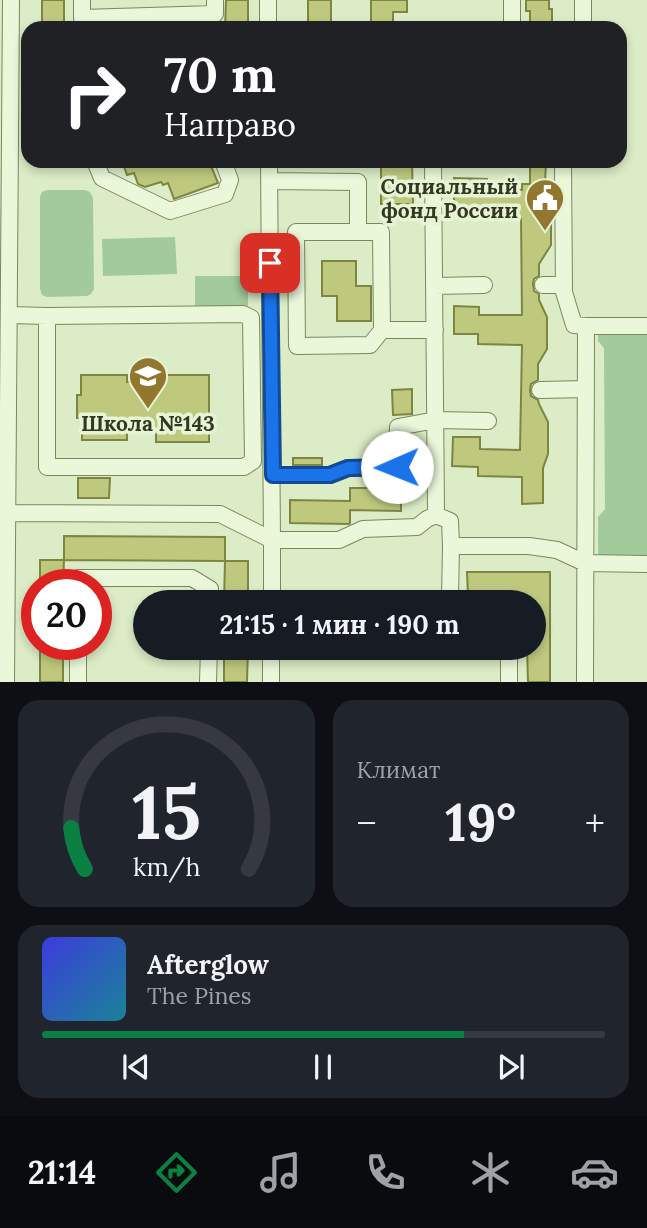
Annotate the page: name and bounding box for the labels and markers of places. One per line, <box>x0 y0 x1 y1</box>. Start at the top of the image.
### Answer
place label: Социальный фонд России <box>381 173 518 224</box>
public building icon: Социальный фонд России <box>524 177 566 232</box>
pin <box>240 233 300 293</box>
school or university icon: Школа №143 <box>127 355 169 410</box>
place label: Школа №143 <box>81 410 215 437</box>

